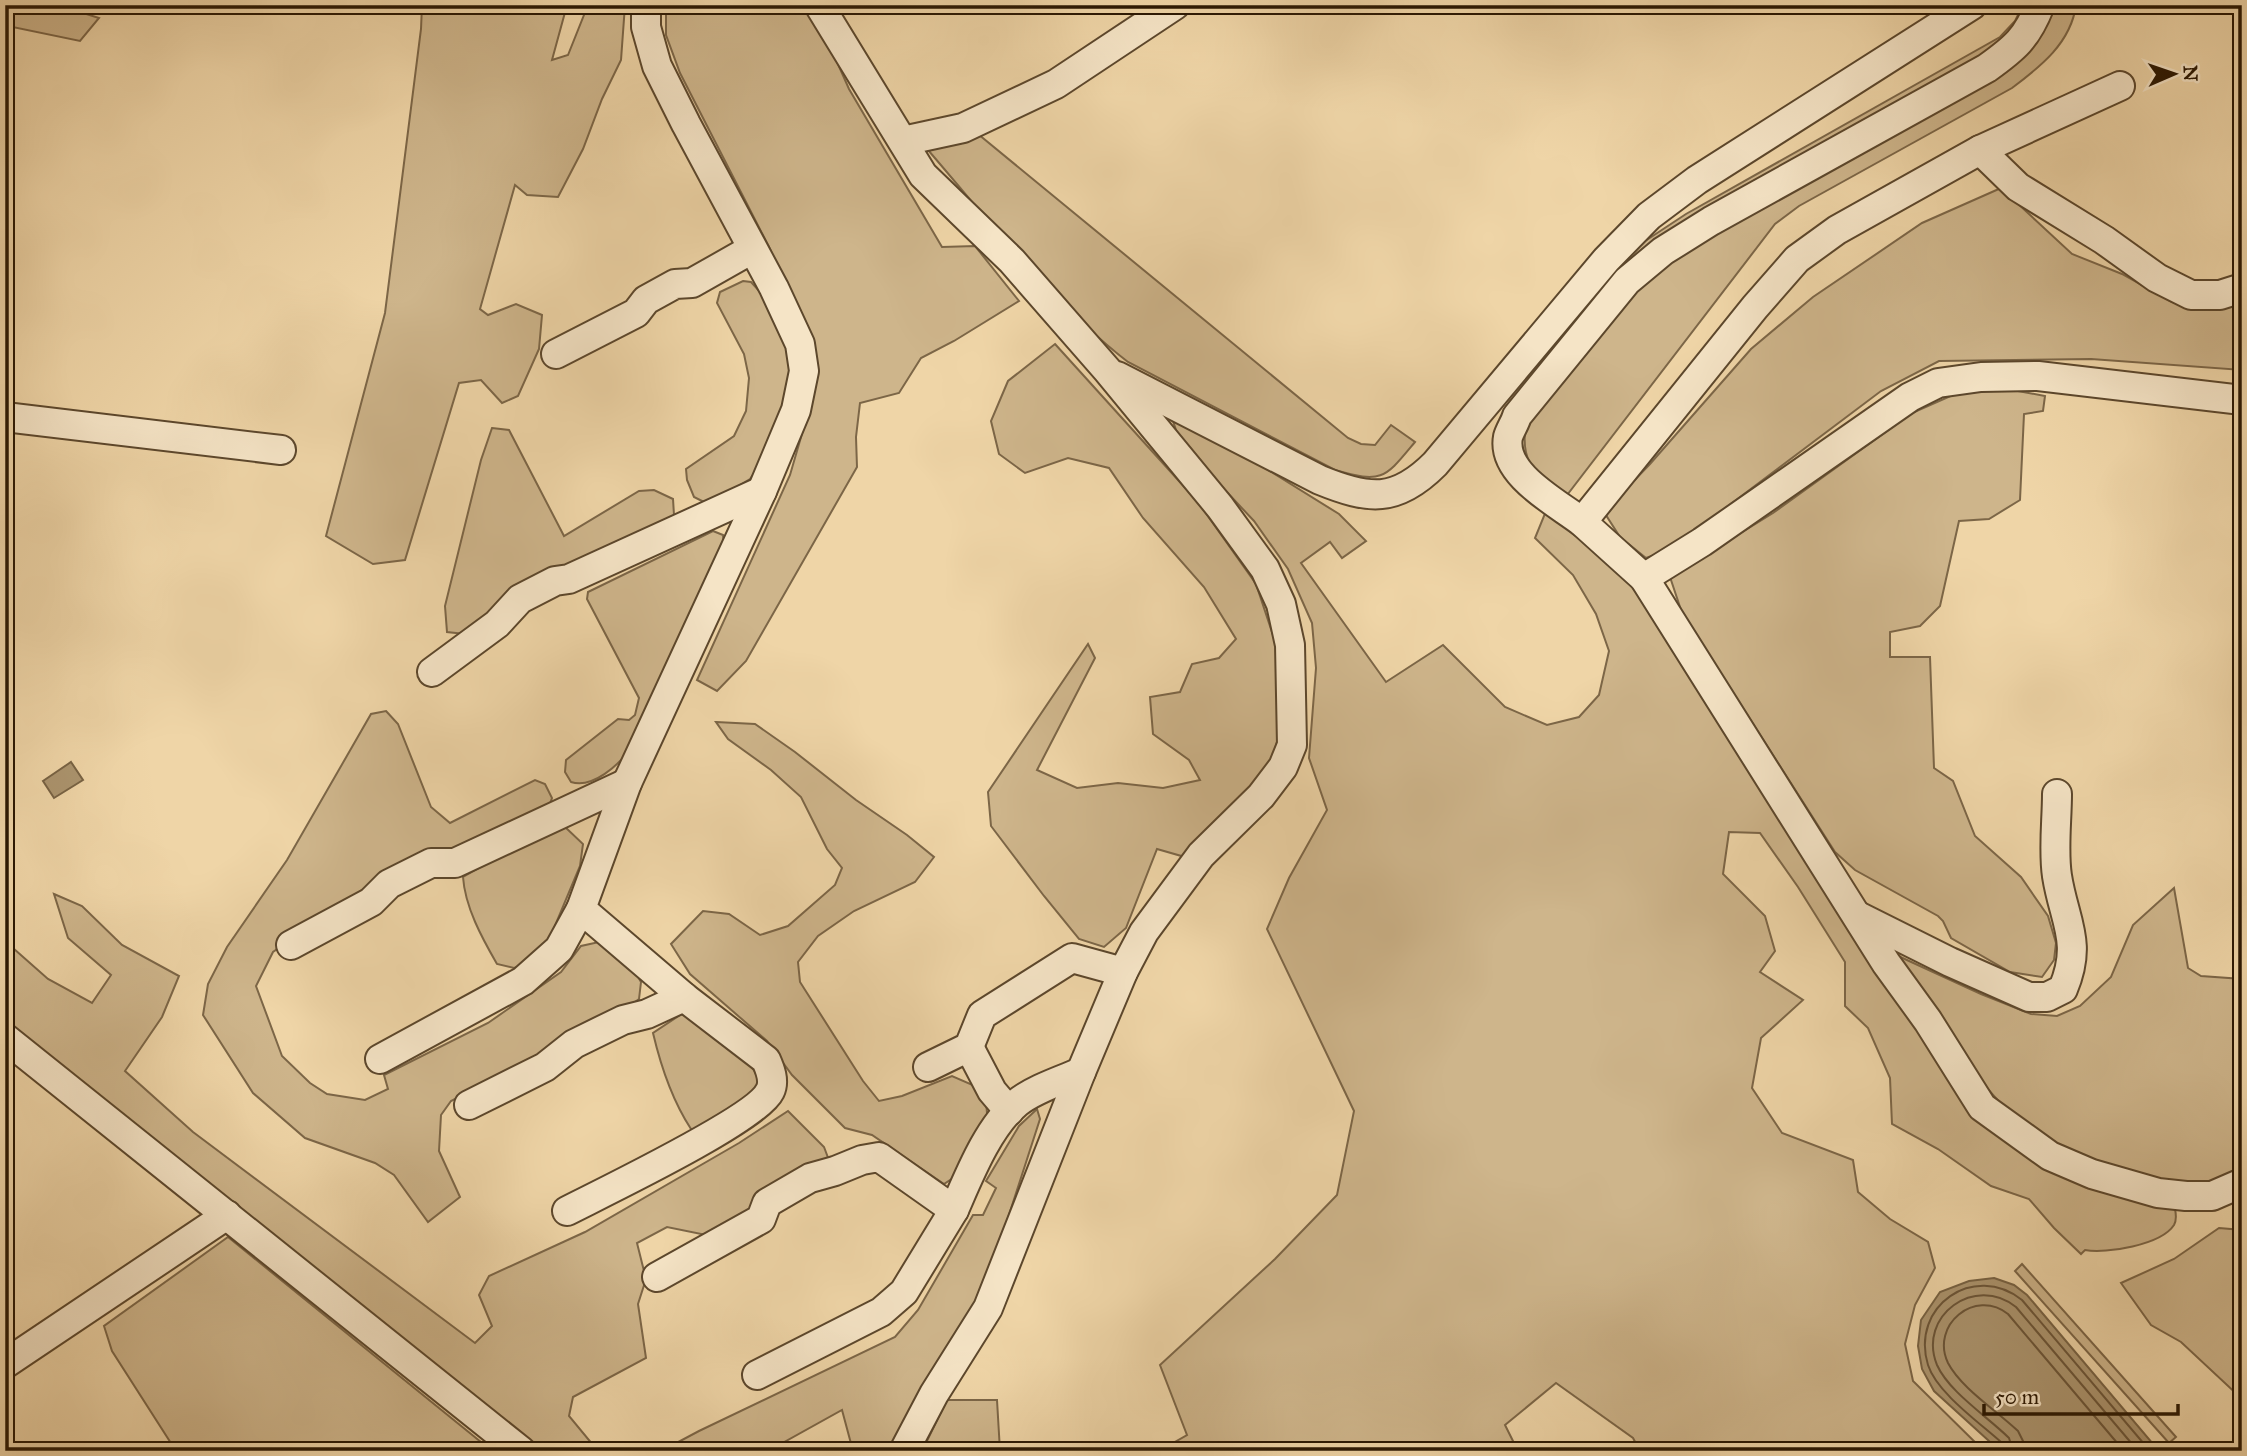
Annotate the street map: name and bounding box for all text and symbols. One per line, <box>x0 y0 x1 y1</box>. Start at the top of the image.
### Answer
north arrow <box>2138 38 2208 108</box>
text: N <box>2179 65 2202 82</box>
scale bar <box>1984 1372 2179 1416</box>
text: 50 m <box>1995 1384 2040 1410</box>

